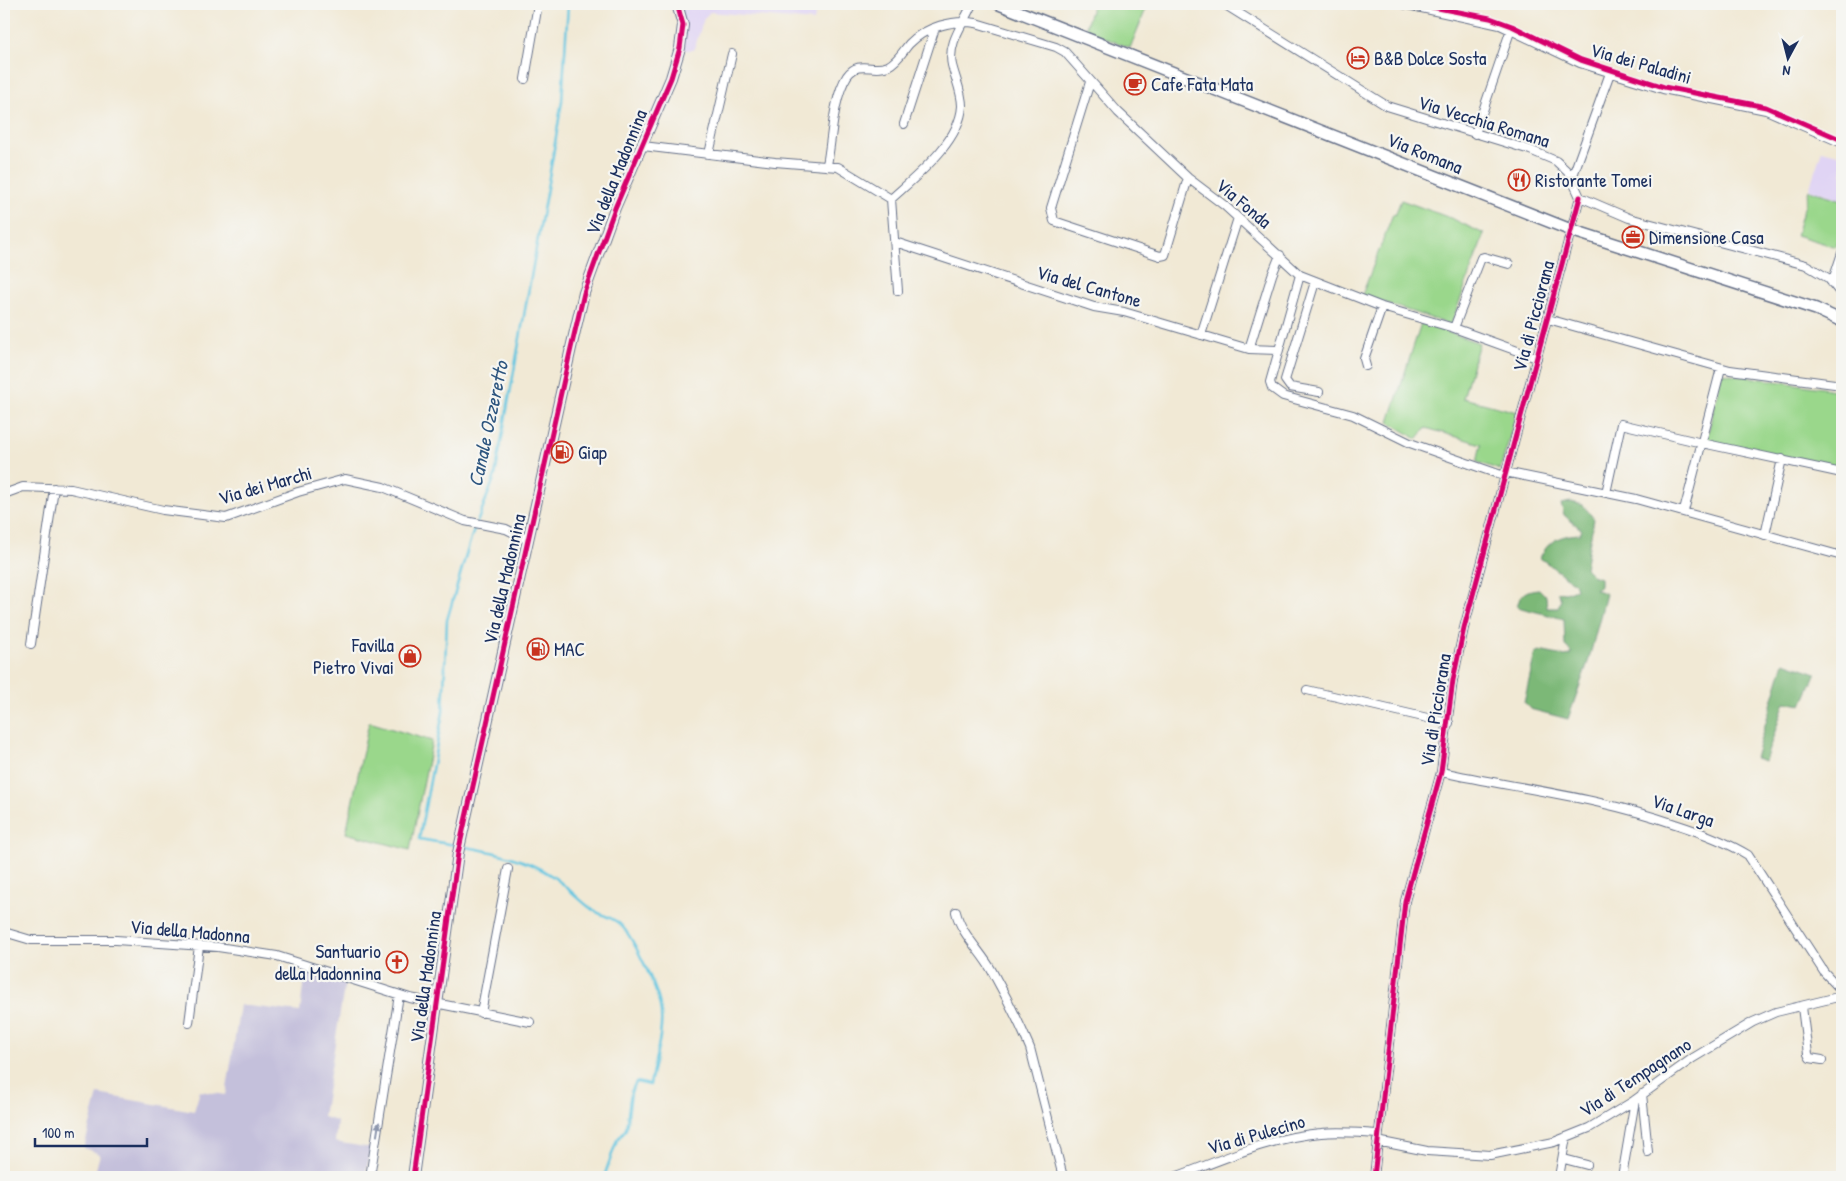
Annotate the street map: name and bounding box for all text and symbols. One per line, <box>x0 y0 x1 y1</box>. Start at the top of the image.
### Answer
north arrow <box>1764 32 1814 82</box>
street label: Via dei Paladini <box>1587 36 1695 90</box>
place label: B&B Dolce Sosta <box>1374 45 1487 71</box>
hotel icon: B&B Dolce Sosta <box>1346 46 1370 70</box>
text: N <box>1781 61 1791 81</box>
place label: Cafe Fata Mata <box>1151 71 1254 97</box>
cafe icon: Cafe Fata Mata <box>1123 72 1147 96</box>
street label: Via Vecchia Romana <box>1415 89 1554 154</box>
street label: Via della Madonnina <box>579 105 653 239</box>
street label: Via Romana <box>1383 126 1467 180</box>
place label: Ristorante Tomei <box>1535 167 1653 193</box>
restaurant icon: Ristorante Tomei <box>1507 168 1531 192</box>
street label: Via Fonda <box>1211 172 1278 234</box>
place label: Dimensione Casa <box>1649 224 1764 250</box>
office icon: Dimensione Casa <box>1621 225 1645 249</box>
street label: Via di Picciorana <box>1506 257 1560 374</box>
street label: Via del Cantone <box>1034 259 1145 313</box>
water label: Canale Ozzeretto <box>461 357 514 489</box>
place label: Giap <box>578 439 607 465</box>
fuel station icon: Giap <box>550 440 574 464</box>
street label: Via dei Marchi <box>215 459 315 511</box>
street label: Via della Madonnina <box>476 511 532 647</box>
place label: Favilla Pietro Vivai <box>313 632 395 680</box>
place label: MAC <box>554 636 585 662</box>
fuel station icon: MAC <box>526 637 550 661</box>
shop icon: Favilla Pietro Vivai <box>398 644 422 668</box>
street label: Via di Picciorana <box>1413 651 1457 768</box>
street label: Via Larga <box>1648 787 1718 833</box>
street label: Via della Madonnina <box>403 909 447 1045</box>
street label: Via della Madonna <box>129 913 252 949</box>
place label: Santuario della Madonnina <box>275 938 382 986</box>
church icon: Santuario della Madonnina <box>385 950 409 974</box>
street label: Via di Tempagnano <box>1574 1031 1696 1123</box>
street label: Via di Pulecino <box>1204 1108 1308 1160</box>
scale bar <box>35 1116 148 1148</box>
one-way arrow <box>374 1121 382 1137</box>
text: 100 m <box>42 1122 75 1143</box>

